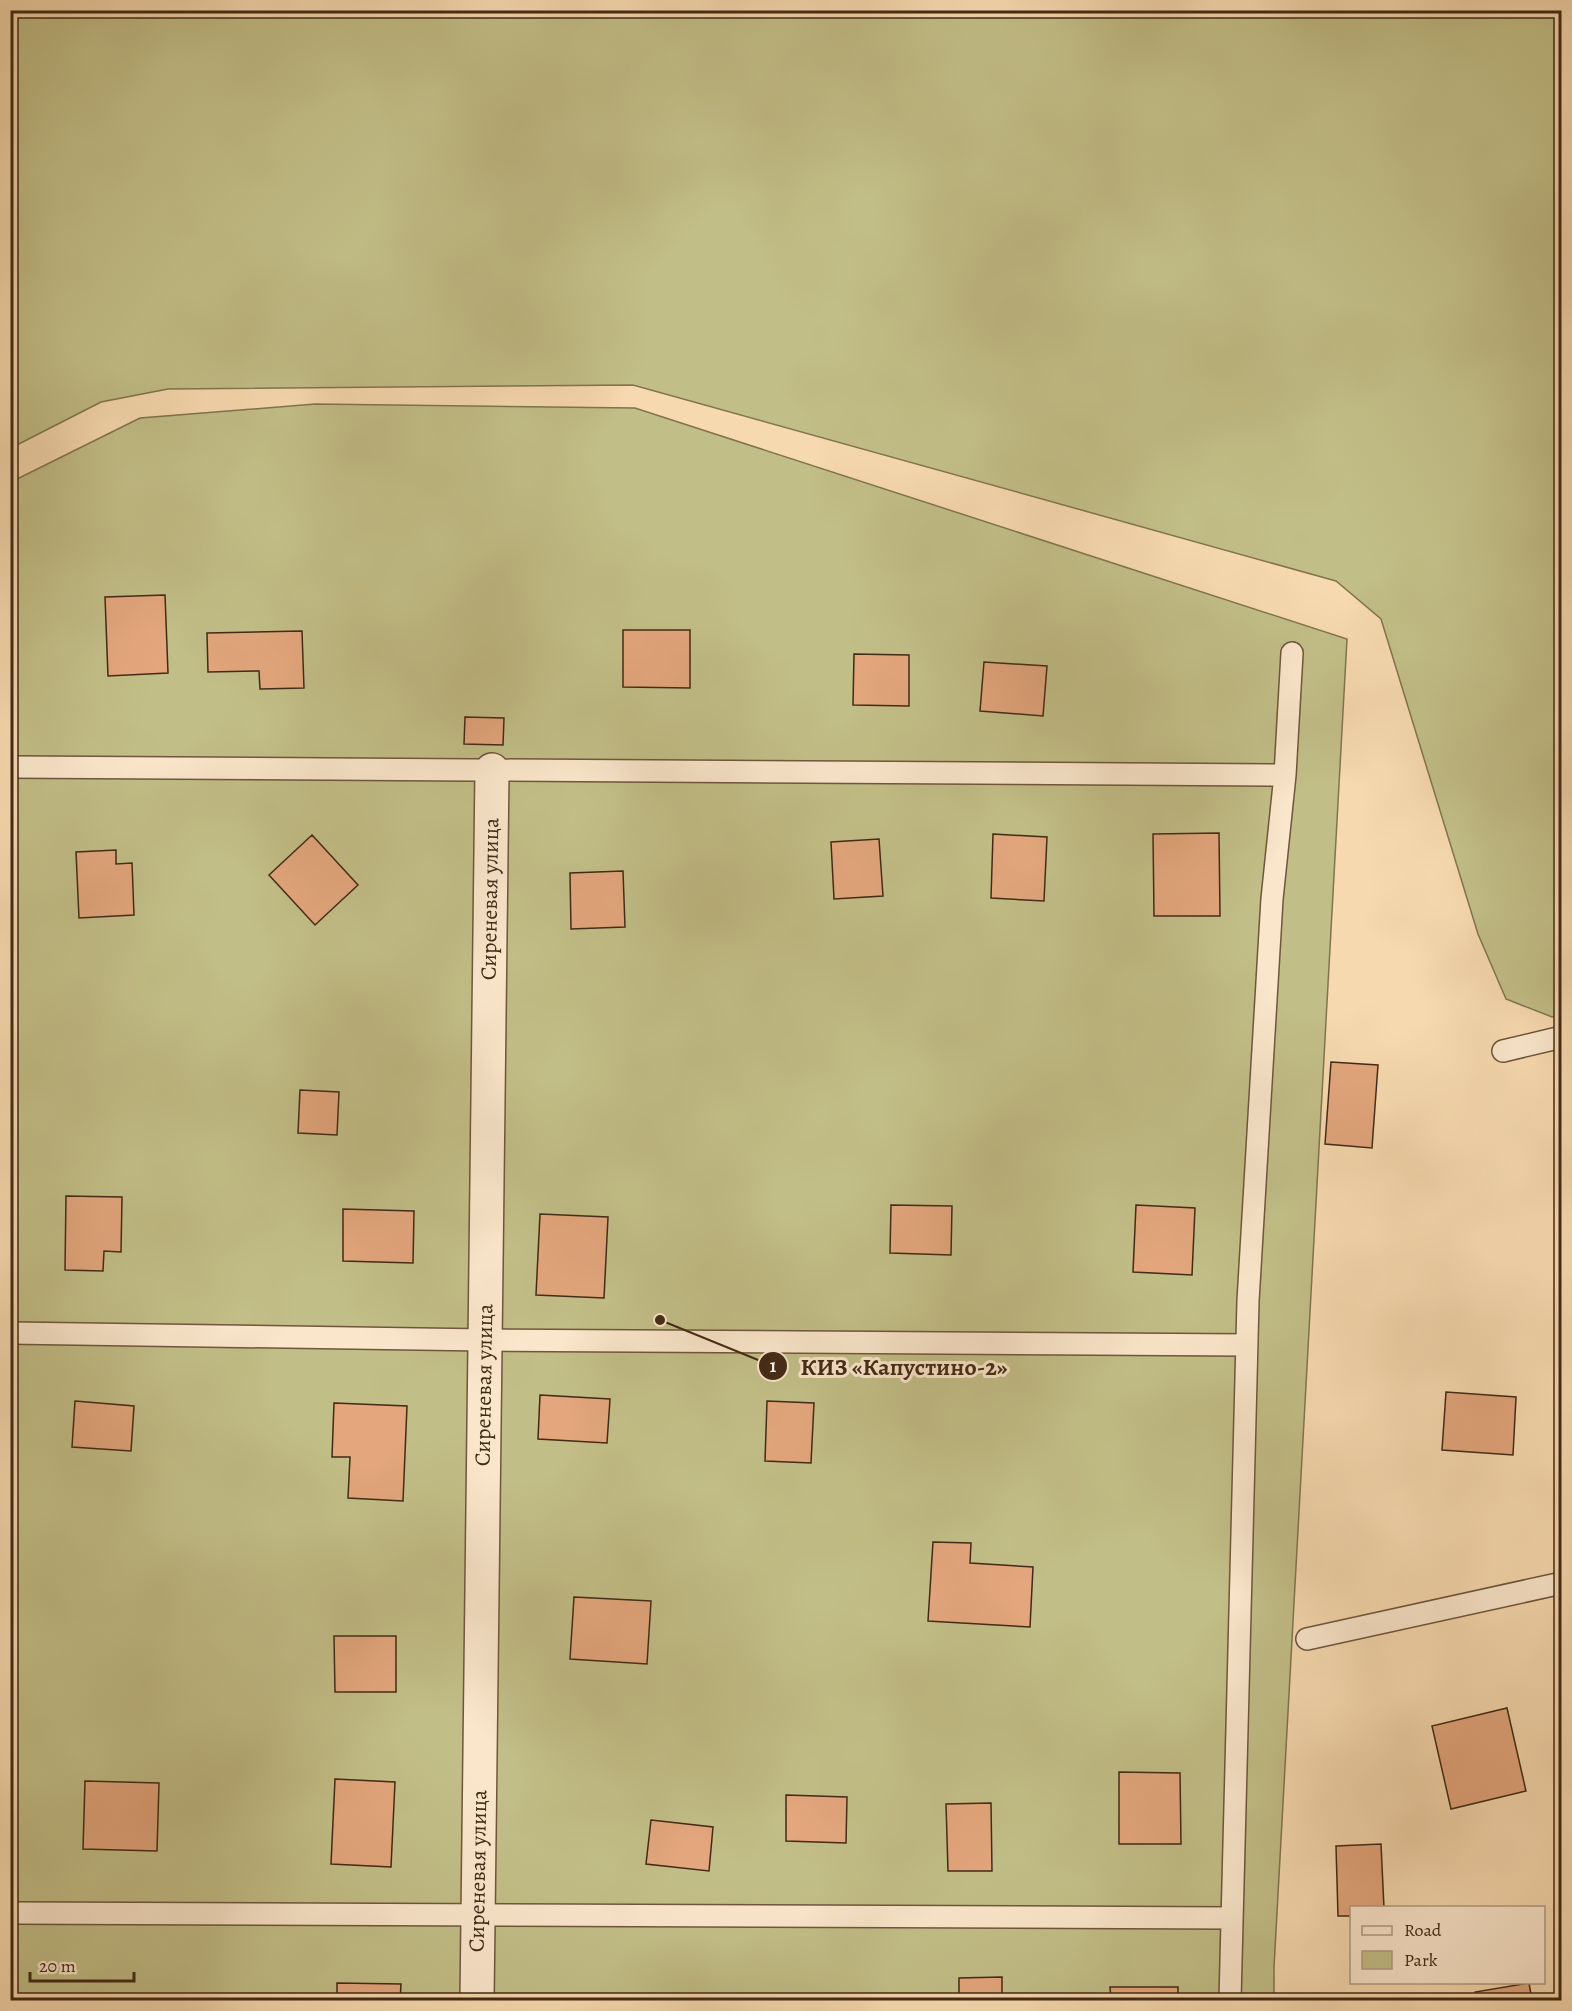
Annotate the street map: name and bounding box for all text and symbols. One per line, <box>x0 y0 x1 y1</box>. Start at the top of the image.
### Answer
street label: Сиреневая улица <box>474 817 506 980</box>
street label: Сиреневая улица <box>468 1303 500 1466</box>
callout: КИЗ «Капустино-2» <box>758 1345 1020 1387</box>
text: КИЗ «Капустино-2» <box>800 1351 1008 1383</box>
text: 1 <box>770 1354 777 1378</box>
street label: Сиреневая улица <box>462 1789 494 1952</box>
legend <box>1350 1906 1545 1984</box>
text: Road <box>1404 1918 1442 1942</box>
scale bar <box>30 1945 134 1983</box>
text: Park <box>1404 1948 1438 1972</box>
text: 20 m <box>39 1954 76 1978</box>

